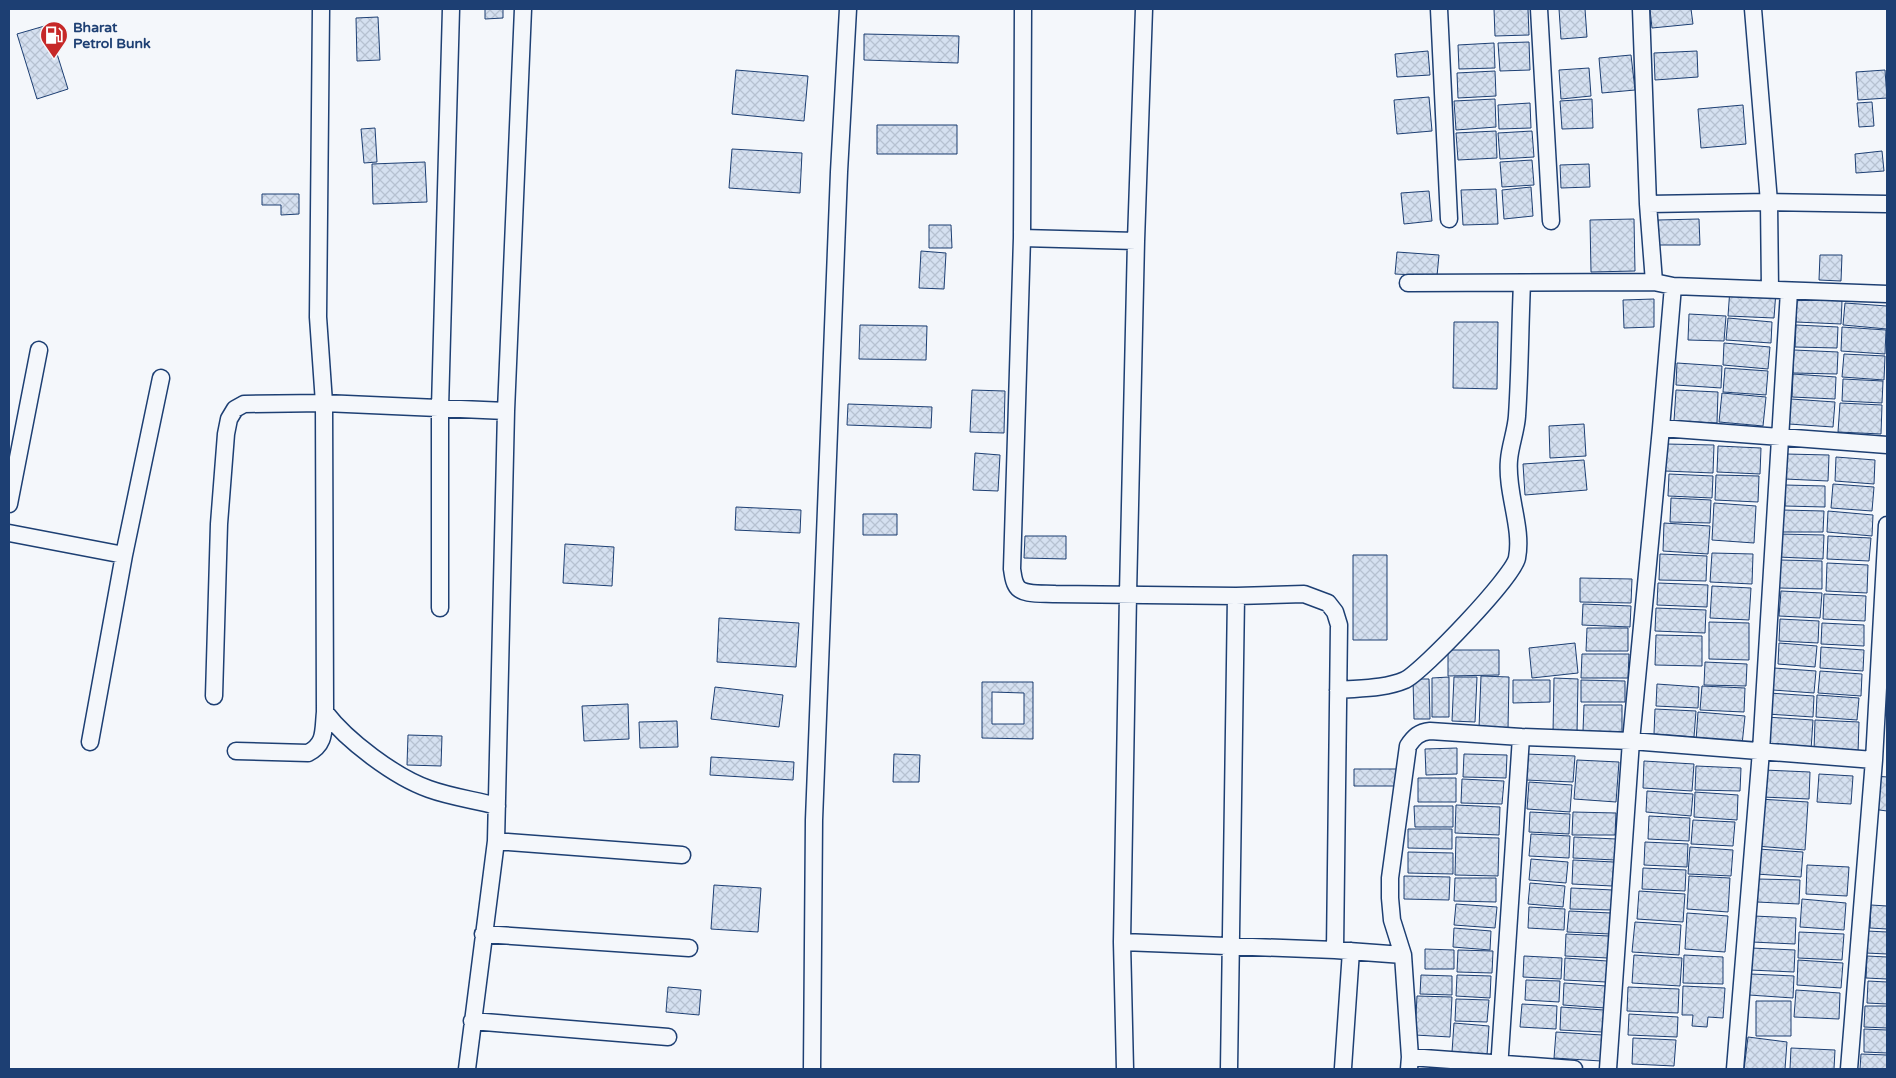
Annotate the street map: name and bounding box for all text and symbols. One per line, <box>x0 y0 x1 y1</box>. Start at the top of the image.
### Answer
place label: Bharat Petrol Bunk <box>73 19 151 52</box>
fuel station icon: Bharat Petrol Bunk <box>39 20 69 59</box>

